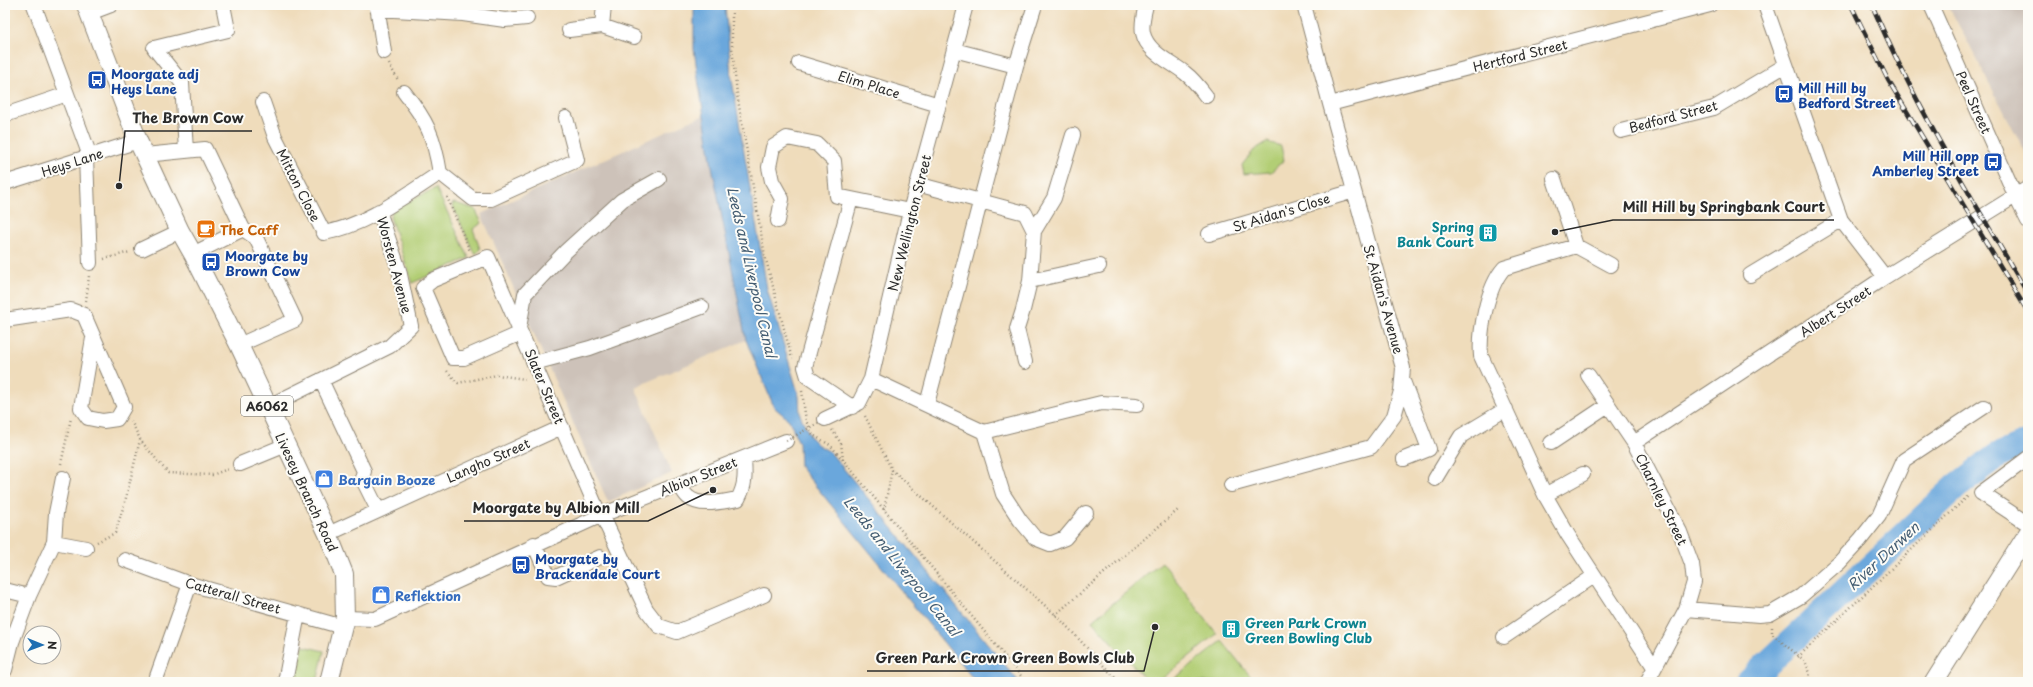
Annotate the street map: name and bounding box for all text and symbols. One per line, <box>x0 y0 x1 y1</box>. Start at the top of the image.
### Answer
street label: Hertford Street <box>1471 34 1569 76</box>
place label: Moorgate adj Heys Lane <box>111 64 199 98</box>
street label: Elim Place <box>836 66 903 103</box>
street label: Peel Street <box>1952 68 1996 136</box>
bus stop icon: Moorgate adj Heys Lane <box>86 69 108 91</box>
place label: Mill Hill by Bedford Street <box>1798 78 1896 112</box>
bus stop icon: Mill Hill by Bedford Street <box>1773 83 1795 105</box>
street label: Bedford Street <box>1627 95 1719 137</box>
callout: The Brown Cow <box>125 105 252 131</box>
text: The Brown Cow <box>132 107 244 128</box>
street label: Heys Lane <box>38 143 106 181</box>
street label: Mitton Close <box>273 145 326 225</box>
place label: Mill Hill opp Amberley Street <box>1872 146 1979 180</box>
bus stop icon: Mill Hill opp Amberley Street <box>1982 151 2004 173</box>
street label: New Wellington Street <box>883 153 935 293</box>
water label: Leeds and Liverpool Canal <box>722 185 782 361</box>
street label: St Aidan's Close <box>1230 188 1332 236</box>
callout: Mill Hill by Springbank Court <box>1613 194 1834 220</box>
text: Mill Hill by Springbank Court <box>1623 196 1826 217</box>
street label: Worsten Avenue <box>373 214 417 316</box>
place label: Spring Bank Court <box>1397 217 1474 251</box>
cafe icon: The Caff <box>195 218 217 240</box>
place label: The Caff <box>220 220 279 239</box>
building icon: Spring Bank Court <box>1477 222 1499 244</box>
street label: St Aidan's Avenue <box>1359 242 1409 356</box>
place label: Moorgate by Brown Cow <box>225 246 308 280</box>
bus stop icon: Moorgate by Brown Cow <box>200 251 222 273</box>
street label: Albert Street <box>1796 281 1874 341</box>
street label: Slater Street <box>521 345 569 427</box>
road number: A6062 <box>241 396 293 416</box>
street label: Livesey Branch Road <box>271 429 343 555</box>
street label: Langho Street <box>443 433 533 487</box>
street label: Charnley Street <box>1632 450 1692 548</box>
street label: Albion Street <box>656 452 740 500</box>
shop icon: Bargain Booze <box>313 468 335 490</box>
place label: Bargain Booze <box>338 470 435 489</box>
water label: Leeds and Liverpool Canal <box>839 492 966 642</box>
callout: Moorgate by Albion Mill <box>464 495 648 521</box>
text: Moorgate by Albion Mill <box>472 497 640 518</box>
water label: River Darwen <box>1842 517 1924 595</box>
place label: Moorgate by Brackendale Court <box>535 549 660 583</box>
bus stop icon: Moorgate by Brackendale Court <box>510 554 532 576</box>
street label: Catterall Street <box>183 572 283 618</box>
shop icon: Reflektion <box>370 584 392 606</box>
place label: Reflektion <box>395 586 461 605</box>
place label: Green Park Crown Green Bowling Club <box>1245 613 1373 647</box>
building icon: Green Park Crown Green Bowling Club <box>1220 618 1242 640</box>
north arrow <box>22 625 62 665</box>
text: N <box>44 641 61 650</box>
callout: Green Park Crown Green Bowls Club <box>867 645 1144 671</box>
text: Green Park Crown Green Bowls Club <box>875 647 1135 668</box>

